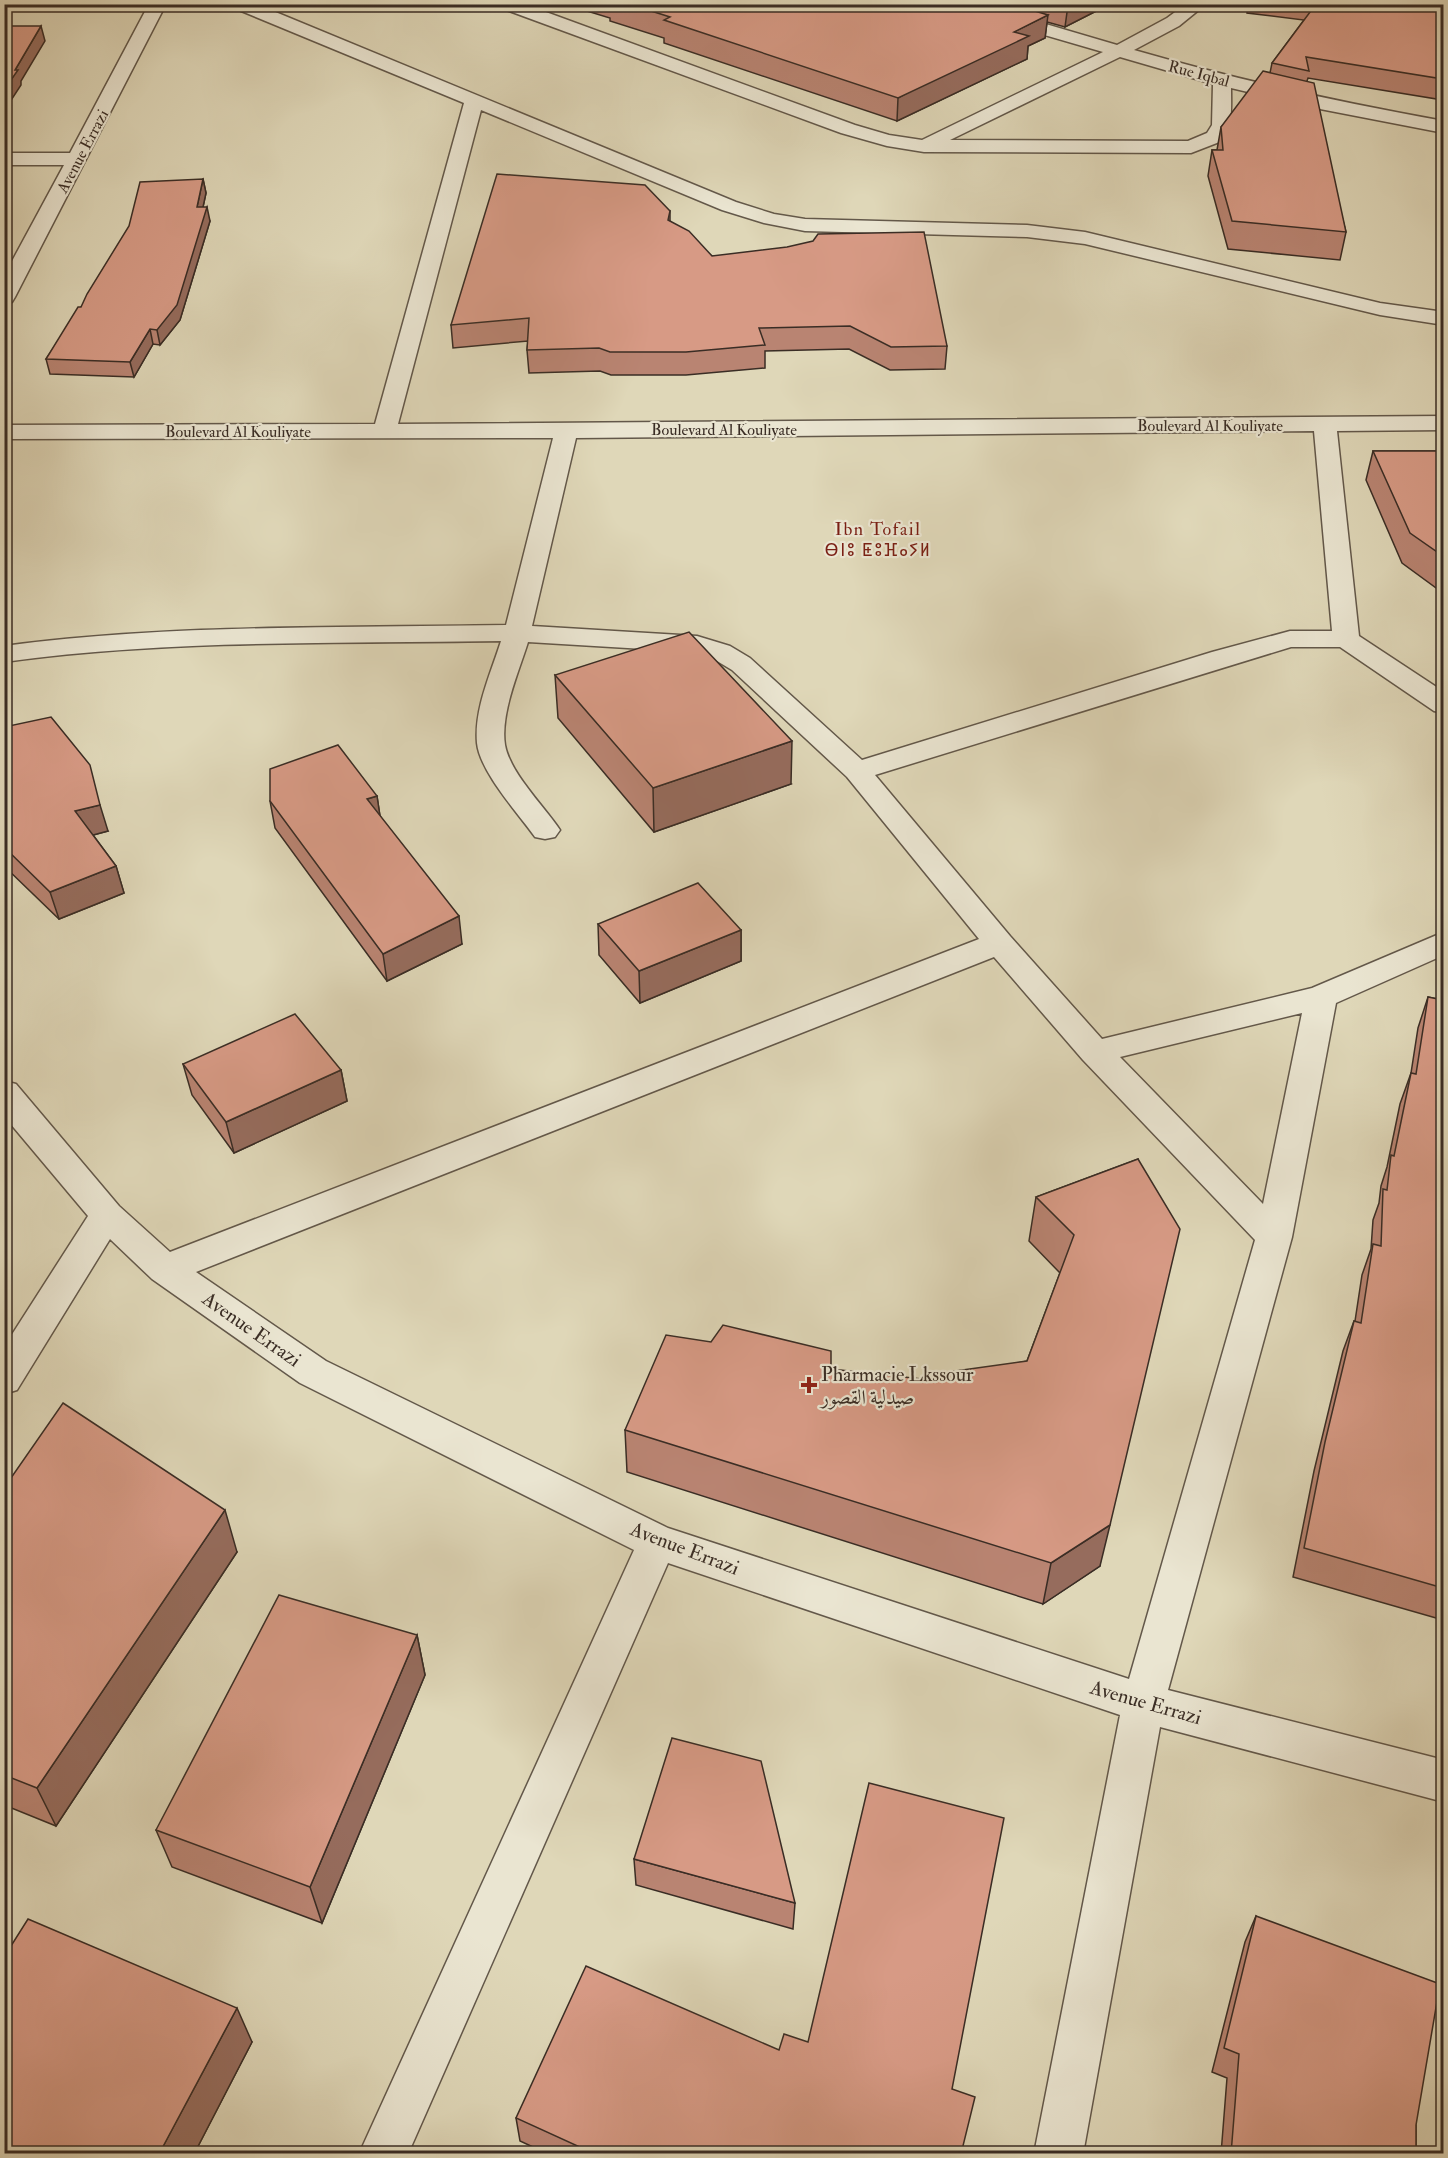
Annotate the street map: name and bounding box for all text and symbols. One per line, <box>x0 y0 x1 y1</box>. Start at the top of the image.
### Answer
street label: Rue Iqbal <box>1166 56 1232 92</box>
street label: Avenue Errazi <box>52 106 113 198</box>
street label: Boulevard Al Kouliyate <box>1137 416 1283 436</box>
street label: Boulevard Al Kouliyate <box>651 420 797 440</box>
street label: Boulevard Al Kouliyate <box>165 422 311 442</box>
district label: Ibn Tofail ⴱⵏⵓ ⵟⵓⴼⴰⵢⵍ <box>825 518 931 562</box>
street label: Avenue Errazi <box>197 1286 306 1373</box>
place label: Pharmacie Lkssour صيدلية القصور <box>819 1362 974 1410</box>
marker: Pharmacie Lkssour صيدلية القصور <box>802 1378 816 1392</box>
street label: Avenue Errazi <box>626 1516 743 1581</box>
street label: Avenue Errazi <box>1086 1674 1204 1730</box>

